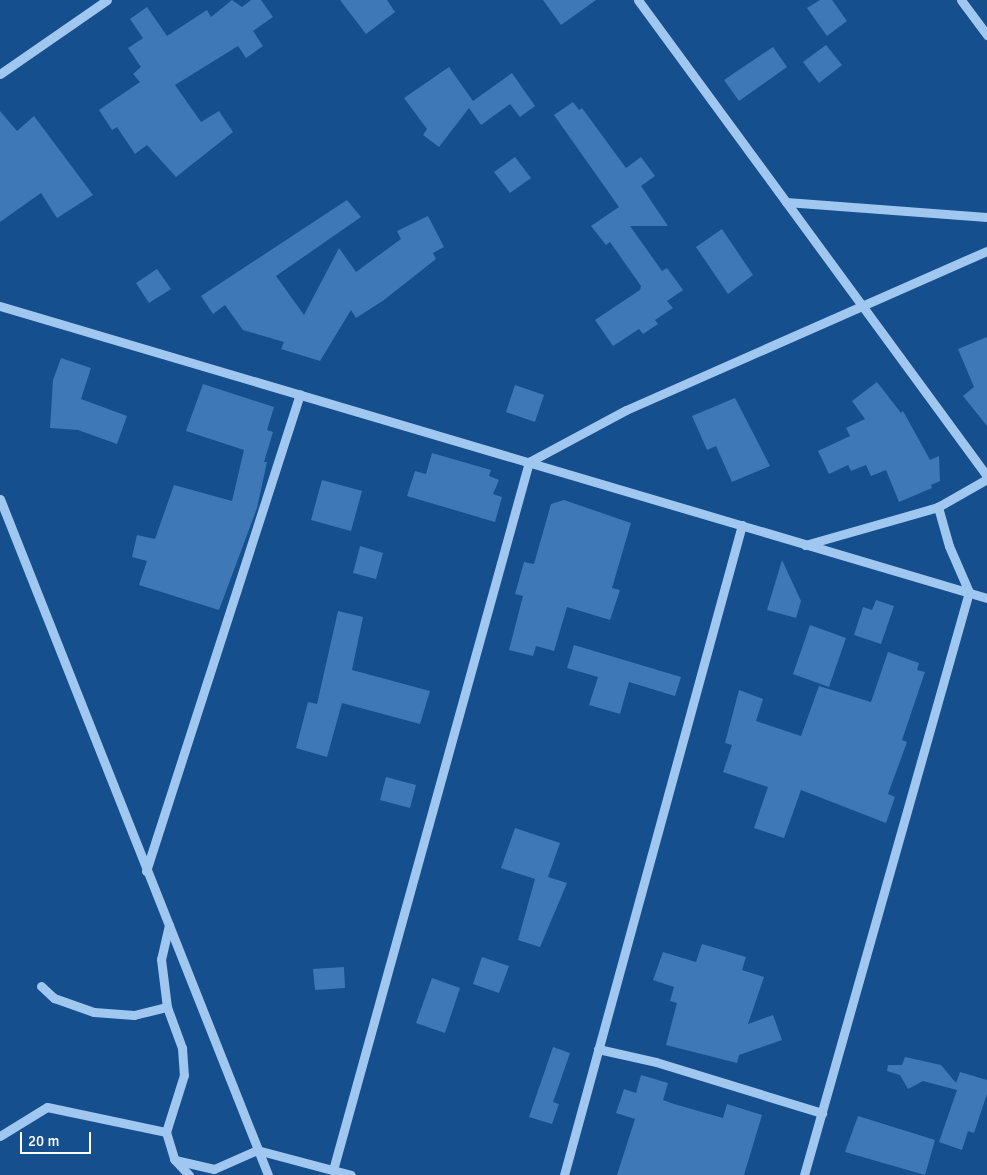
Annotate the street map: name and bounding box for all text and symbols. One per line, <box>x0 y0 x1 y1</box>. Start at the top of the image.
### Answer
scale bar <box>22 1122 94 1154</box>
text: 20 m <box>28 1132 59 1150</box>

